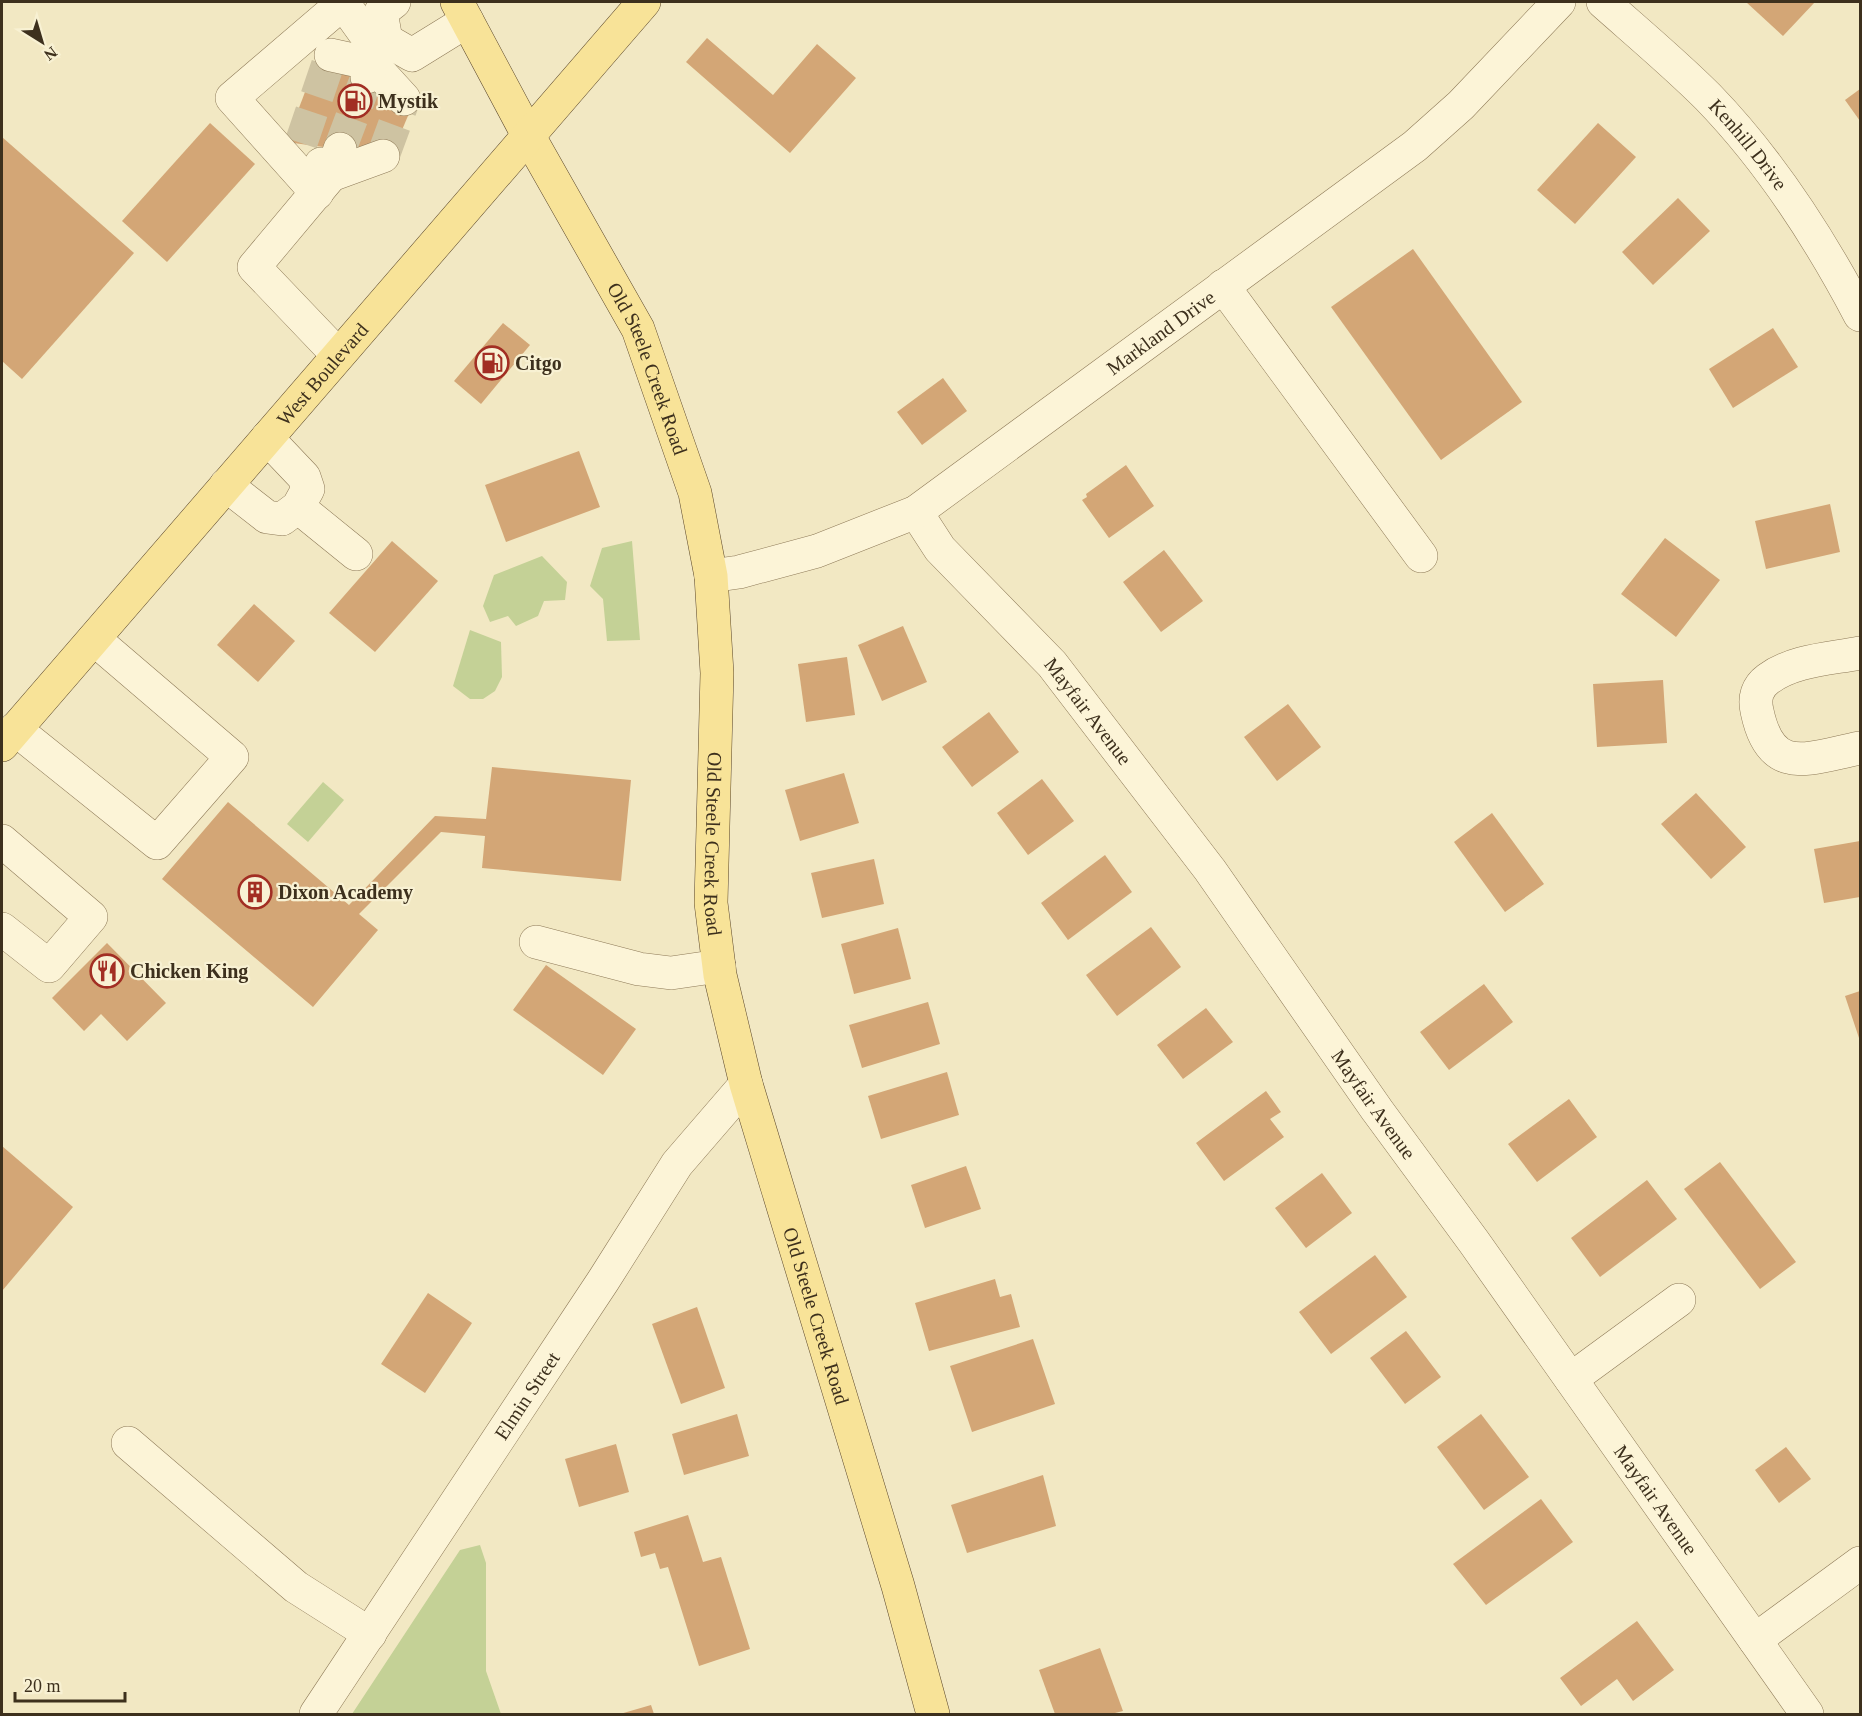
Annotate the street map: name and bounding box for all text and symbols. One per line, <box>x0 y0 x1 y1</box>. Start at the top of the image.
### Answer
north arrow <box>12 12 72 72</box>
text: N <box>41 43 60 64</box>
fuel station icon: Mystik <box>337 83 373 119</box>
place label: Mystik <box>378 90 439 113</box>
street label: Kenhill Drive <box>1705 95 1792 194</box>
street label: Old Steele Creek Road <box>603 279 692 457</box>
street label: Markland Drive <box>1102 286 1219 379</box>
street label: West Boulevard <box>272 319 372 430</box>
fuel station icon: Citgo <box>474 345 510 381</box>
place label: Citgo <box>515 352 562 375</box>
street label: Mayfair Avenue <box>1040 653 1136 769</box>
street label: Old Steele Creek Road <box>700 752 726 937</box>
building icon: Dixon Academy <box>237 874 273 910</box>
place label: Dixon Academy <box>278 881 413 904</box>
restaurant icon: Chicken King <box>89 953 125 989</box>
place label: Chicken King <box>130 960 248 983</box>
street label: Mayfair Avenue <box>1327 1045 1420 1163</box>
street label: Old Steele Creek Road <box>779 1225 853 1407</box>
street label: Elmin Street <box>490 1347 564 1444</box>
street label: Mayfair Avenue <box>1610 1441 1702 1559</box>
scale bar <box>15 1665 124 1703</box>
text: 20 m <box>24 1676 61 1696</box>

